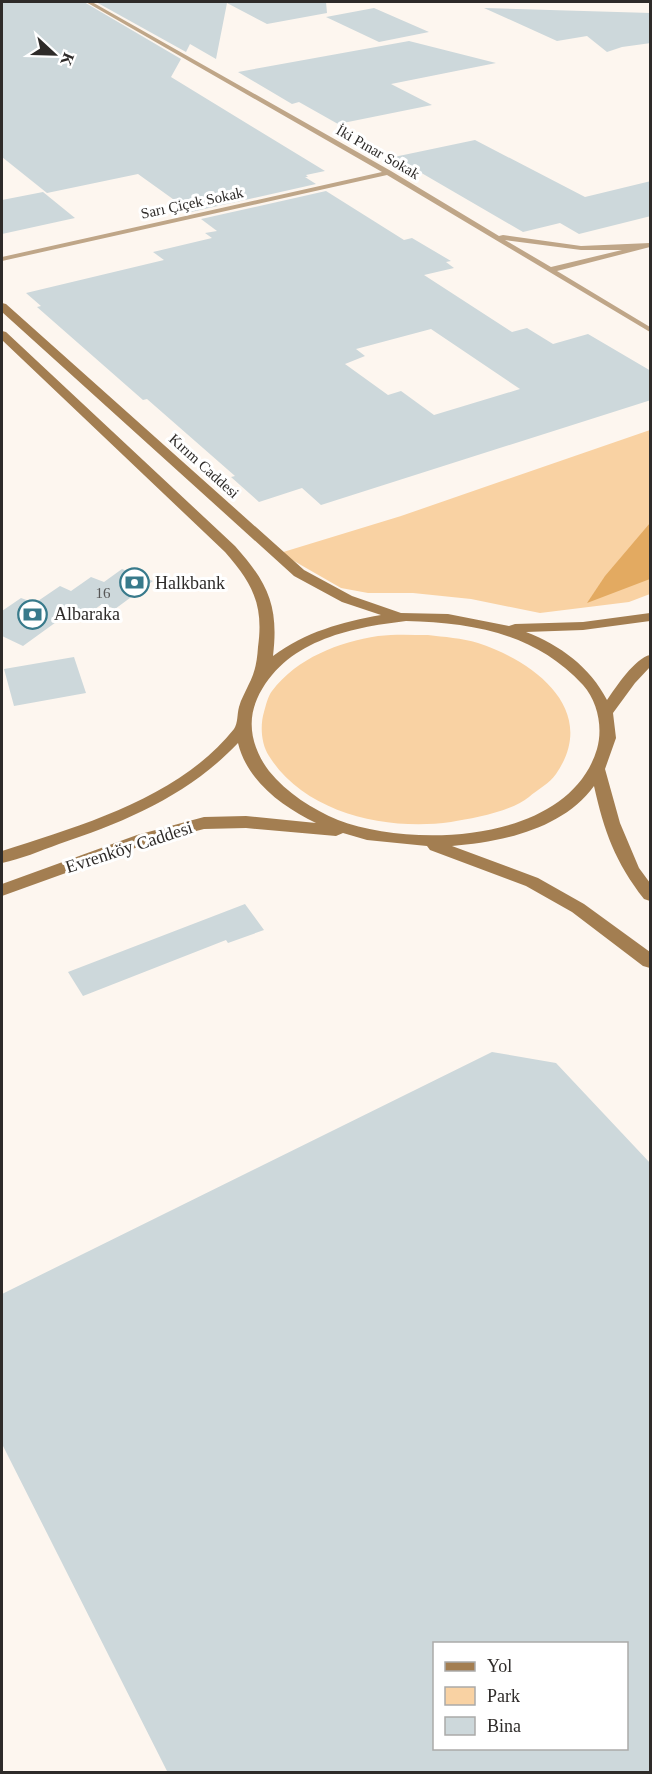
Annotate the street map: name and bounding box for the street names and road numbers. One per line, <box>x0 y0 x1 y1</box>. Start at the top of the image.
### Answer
street label: İki Pınar Sokak <box>334 122 423 183</box>
street label: Sarı Çiçek Sokak <box>139 184 245 222</box>
street label: Kırım Caddesi <box>166 431 242 501</box>
street label: Evrenköy Caddesi <box>63 817 195 877</box>

